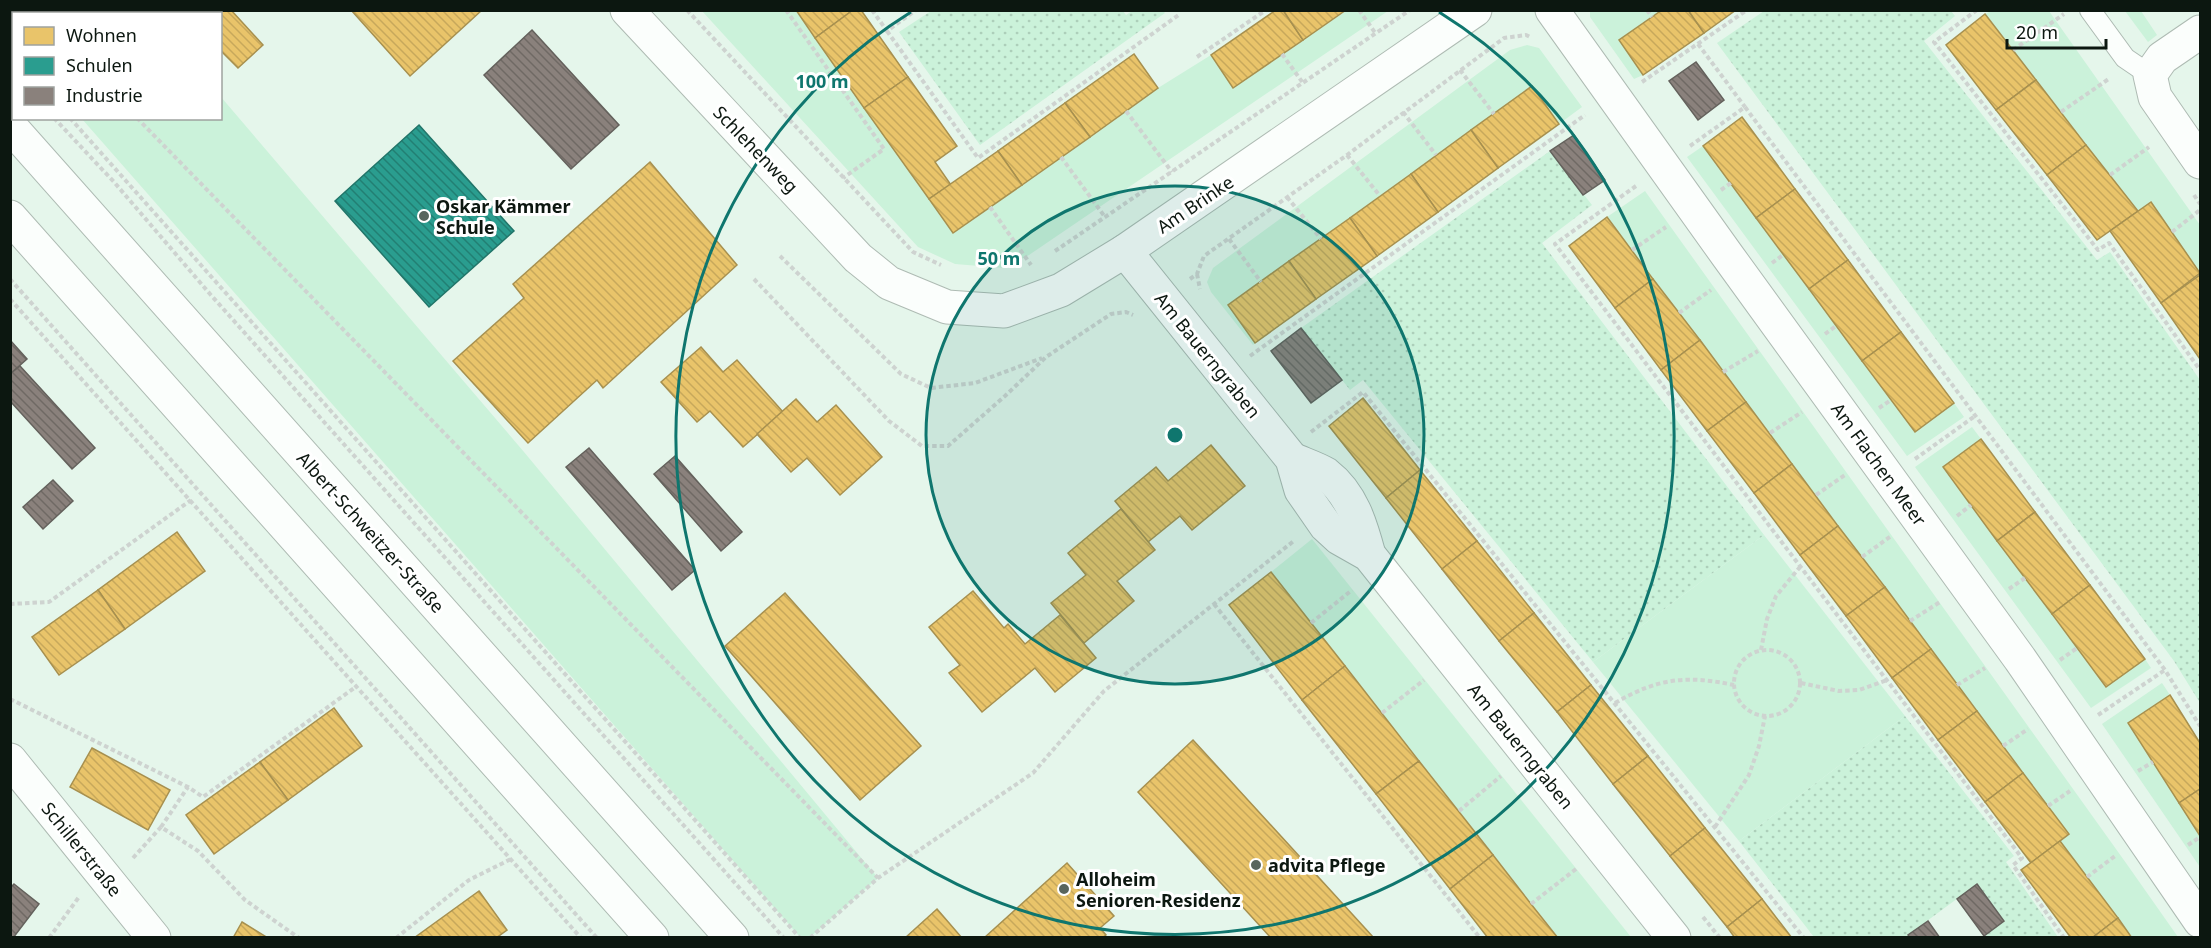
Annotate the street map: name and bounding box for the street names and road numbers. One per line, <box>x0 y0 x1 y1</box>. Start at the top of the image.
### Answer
street label: Schlehenweg <box>708 100 804 198</box>
street label: Am Brinke <box>1152 170 1238 238</box>
street label: Am Bauerngraben <box>1150 287 1266 423</box>
street label: Am Flachen Meer <box>1826 398 1932 531</box>
street label: Albert-Schweitzer-Straße <box>292 446 450 618</box>
street label: Am Bauerngraben <box>1463 678 1579 814</box>
street label: Schillerstraße <box>36 797 128 901</box>

